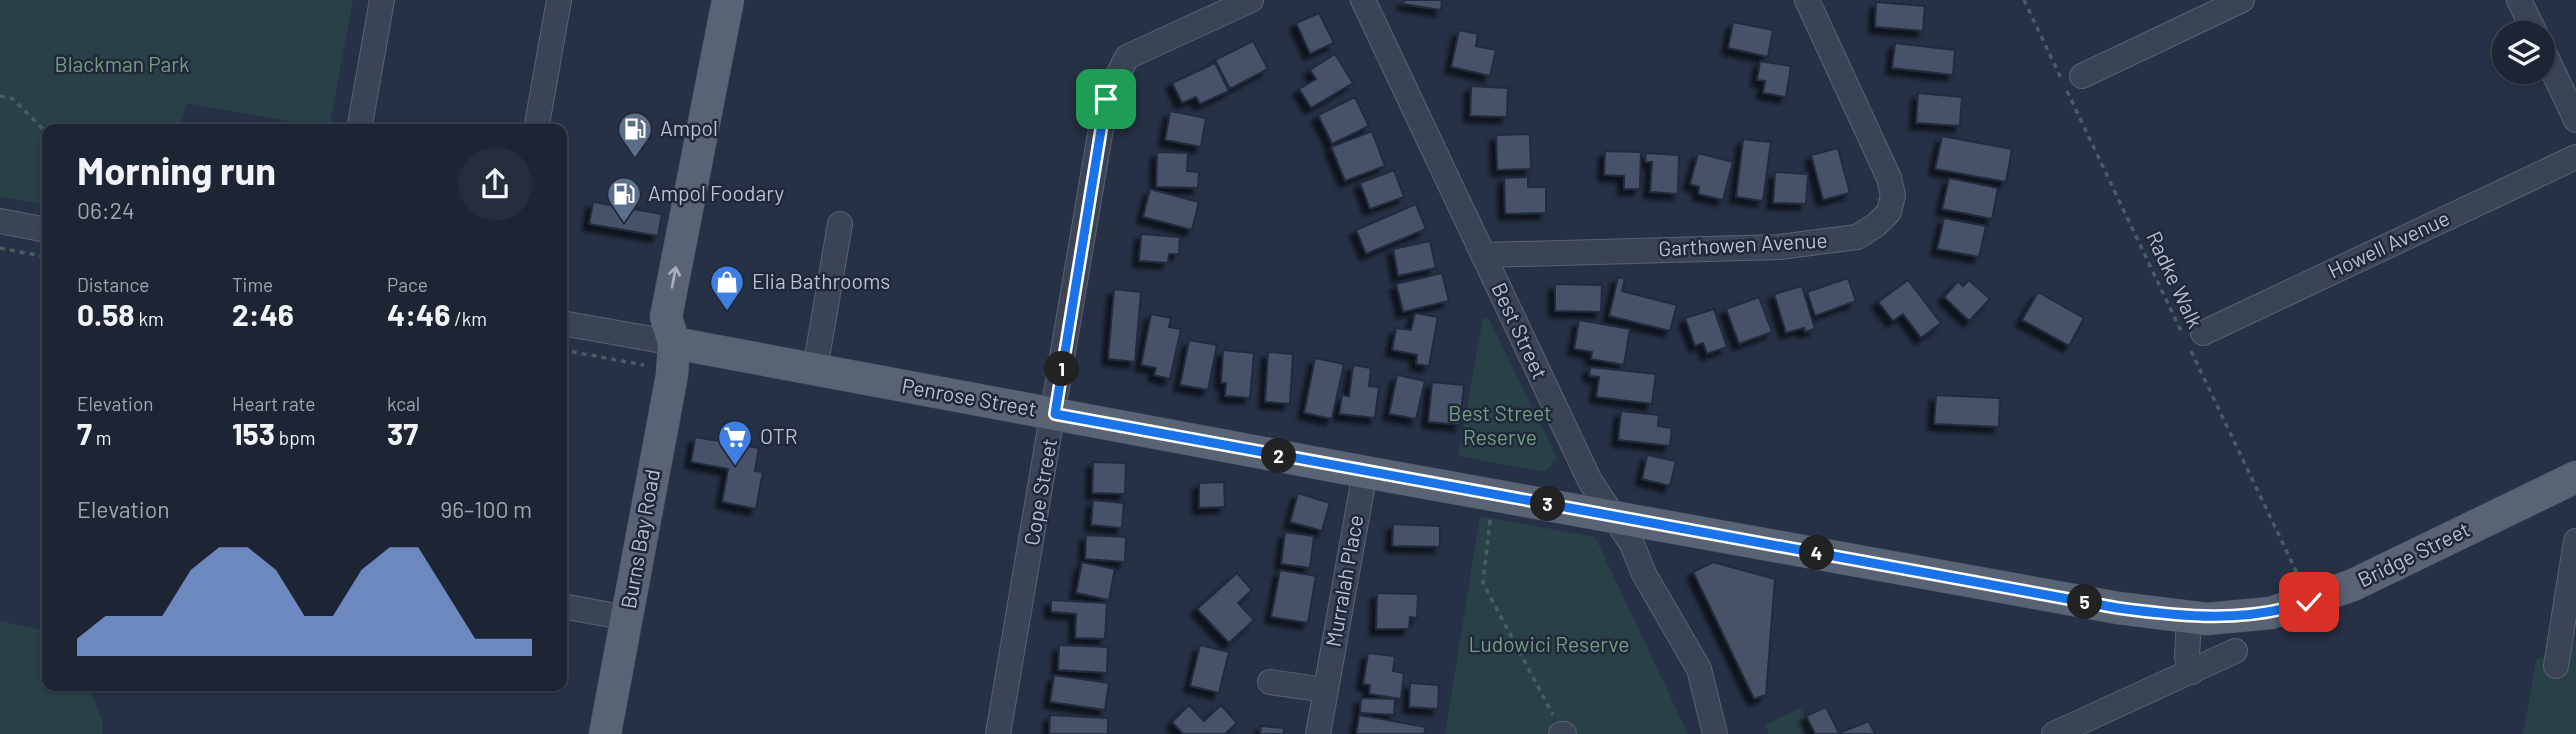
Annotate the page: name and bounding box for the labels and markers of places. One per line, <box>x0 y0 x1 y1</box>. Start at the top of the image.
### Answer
pin <box>1076 69 1136 129</box>
fuel station icon: Ampol <box>616 110 654 159</box>
place label: Ampol <box>660 115 718 140</box>
fuel station icon: Ampol Foodary <box>605 175 643 224</box>
place label: Ampol Foodary <box>648 180 784 205</box>
shop icon: Elia Bathrooms <box>708 263 746 312</box>
place label: Elia Bathrooms <box>752 268 890 293</box>
pin: 1 <box>1044 352 1080 386</box>
supermarket icon: OTR <box>716 418 754 467</box>
place label: OTR <box>760 423 798 448</box>
pin: 2 <box>1262 438 1296 474</box>
pin: 3 <box>1530 486 1566 522</box>
pin: 4 <box>1800 536 1834 570</box>
pin <box>2279 572 2339 632</box>
pin: 5 <box>2068 584 2102 620</box>

